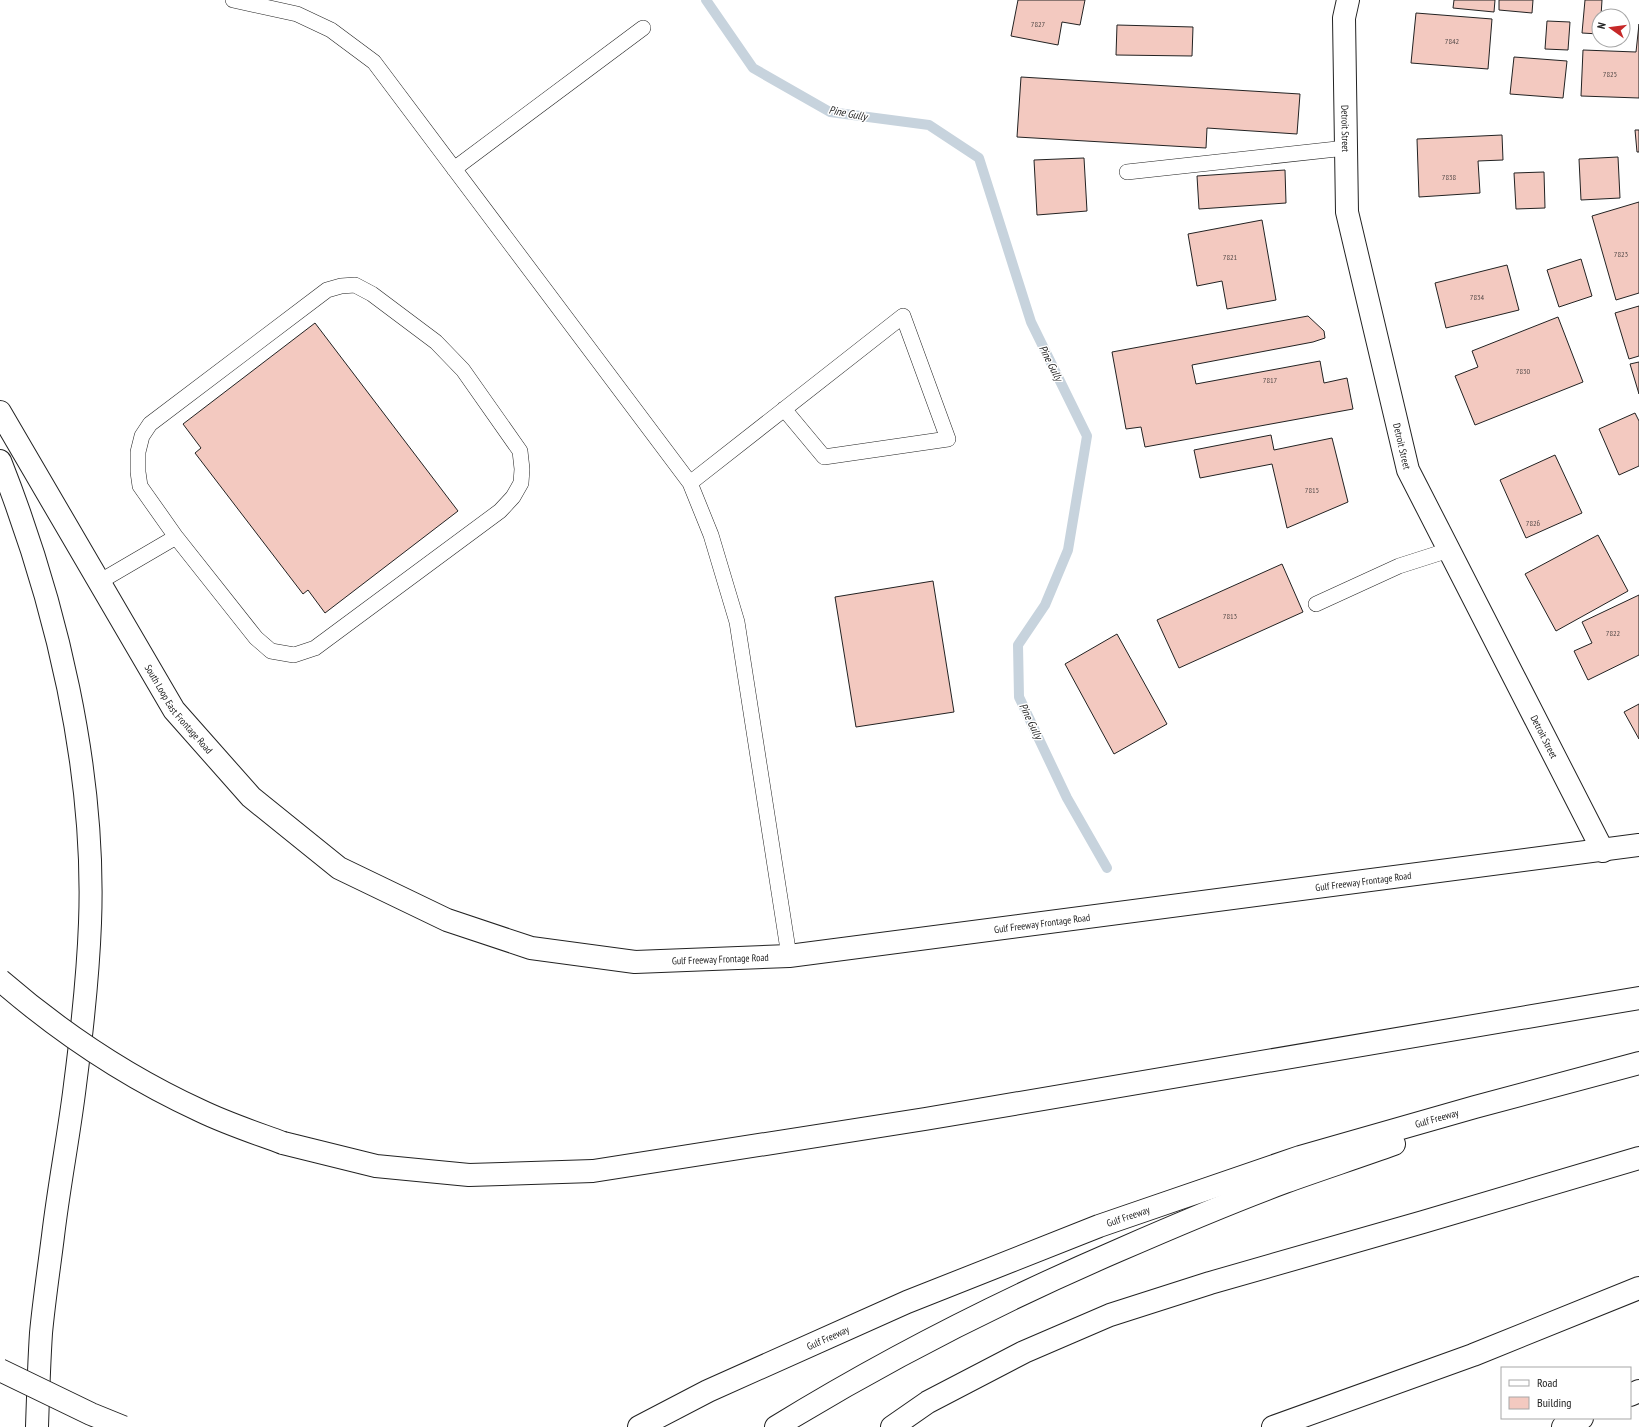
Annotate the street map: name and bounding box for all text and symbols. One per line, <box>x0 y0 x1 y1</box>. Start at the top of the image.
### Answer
north arrow <box>1591 8 1631 48</box>
house number: 7827 <box>1031 19 1046 29</box>
text: N <box>1594 21 1609 30</box>
house number: 7842 <box>1445 36 1460 46</box>
house number: 7825 <box>1603 69 1617 79</box>
water label: Pine Gully <box>828 102 870 124</box>
street label: Detroit Street <box>1339 105 1353 152</box>
house number: 7838 <box>1442 172 1457 182</box>
house number: 7823 <box>1614 249 1629 259</box>
house number: 7821 <box>1223 252 1238 262</box>
house number: 7834 <box>1470 292 1485 302</box>
water label: Pine Gully <box>1036 343 1067 385</box>
house number: 7830 <box>1516 366 1531 376</box>
house number: 7817 <box>1263 375 1278 385</box>
street label: Detroit Street <box>1391 422 1414 471</box>
house number: 7815 <box>1305 485 1319 495</box>
house number: 7826 <box>1526 518 1541 528</box>
house number: 7813 <box>1223 611 1238 621</box>
house number: 7822 <box>1606 628 1621 638</box>
street label: South Loop East Frontage Road <box>142 662 216 756</box>
water label: Pine Gully <box>1016 701 1047 743</box>
street label: Detroit Street <box>1528 713 1561 761</box>
street label: Gulf Freeway Frontage Road <box>1314 868 1412 894</box>
street label: Gulf Freeway Frontage Road <box>993 910 1091 936</box>
street label: Gulf Freeway Frontage Road <box>672 950 769 967</box>
street label: Gulf Freeway <box>1413 1105 1460 1130</box>
street label: Gulf Freeway <box>1105 1203 1152 1229</box>
street label: Gulf Freeway <box>805 1322 851 1353</box>
legend <box>1501 1367 1631 1419</box>
text: Road <box>1537 1375 1557 1390</box>
text: Building <box>1537 1395 1572 1410</box>

